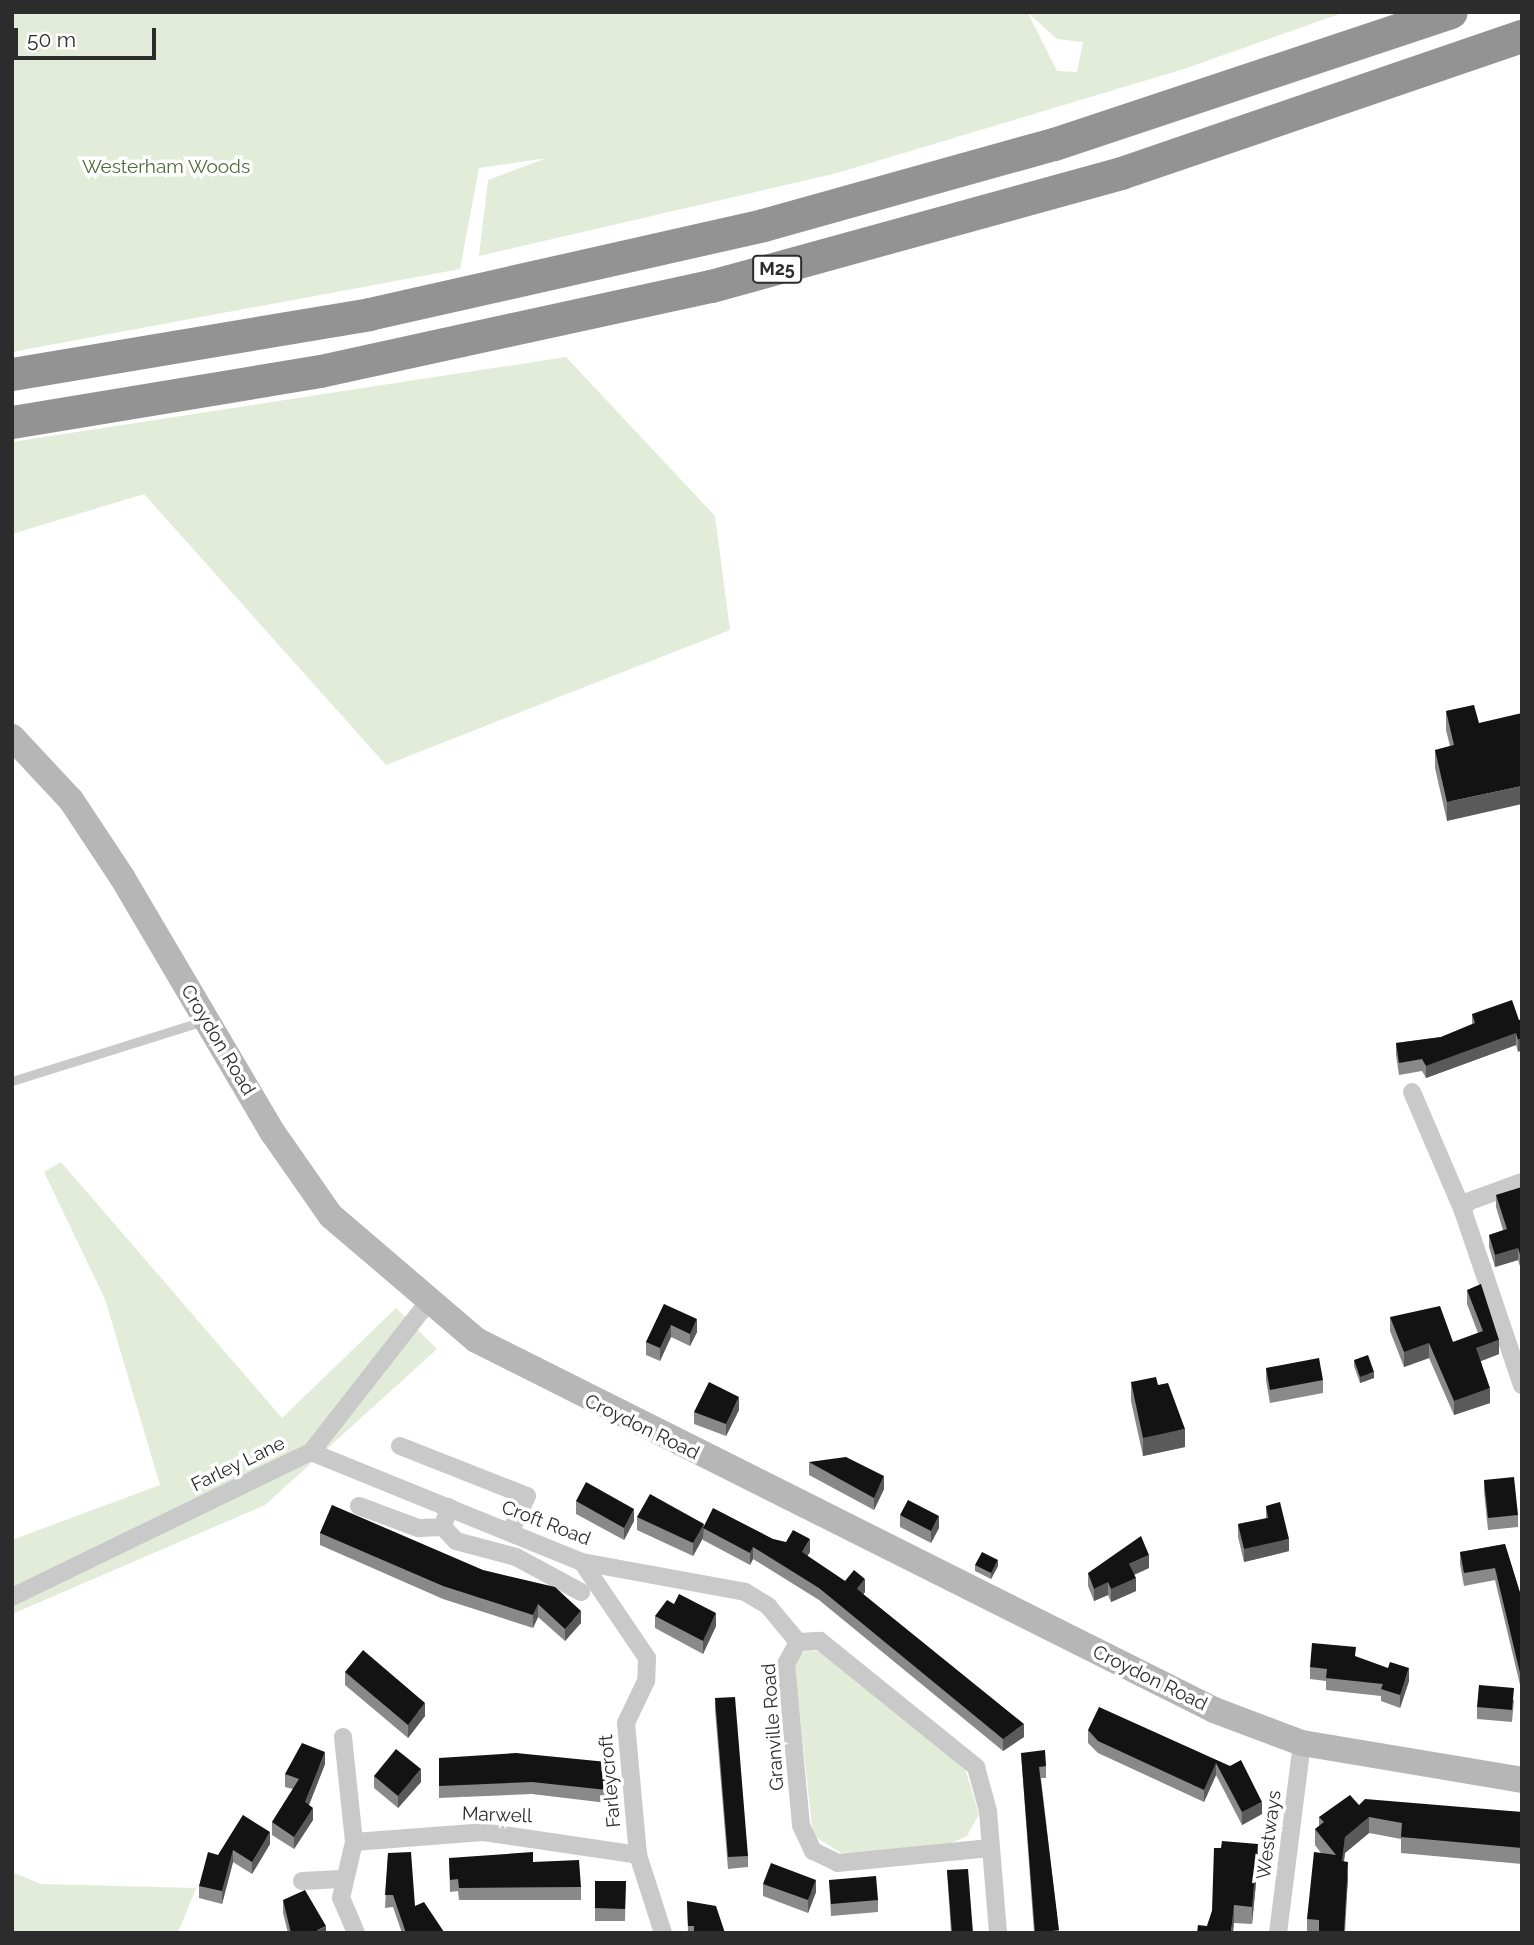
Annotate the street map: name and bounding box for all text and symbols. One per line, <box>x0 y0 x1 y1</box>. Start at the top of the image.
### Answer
scale bar <box>18 14 159 58</box>
text: 50 m <box>27 27 76 52</box>
park label: Westerham Woods <box>82 156 250 178</box>
road number: M25 <box>751 255 803 284</box>
street label: Croydon Road <box>176 981 260 1099</box>
street label: Croydon Road <box>581 1389 703 1465</box>
street label: Farley Lane <box>187 1431 289 1497</box>
street label: Croft Road <box>498 1496 594 1550</box>
street label: Croydon Road <box>1089 1640 1211 1716</box>
street label: Granville Road <box>757 1663 789 1791</box>
street label: Farleycroft <box>595 1733 625 1829</box>
street label: Westways <box>1252 1789 1286 1881</box>
street label: Marwell <box>462 1802 532 1828</box>

